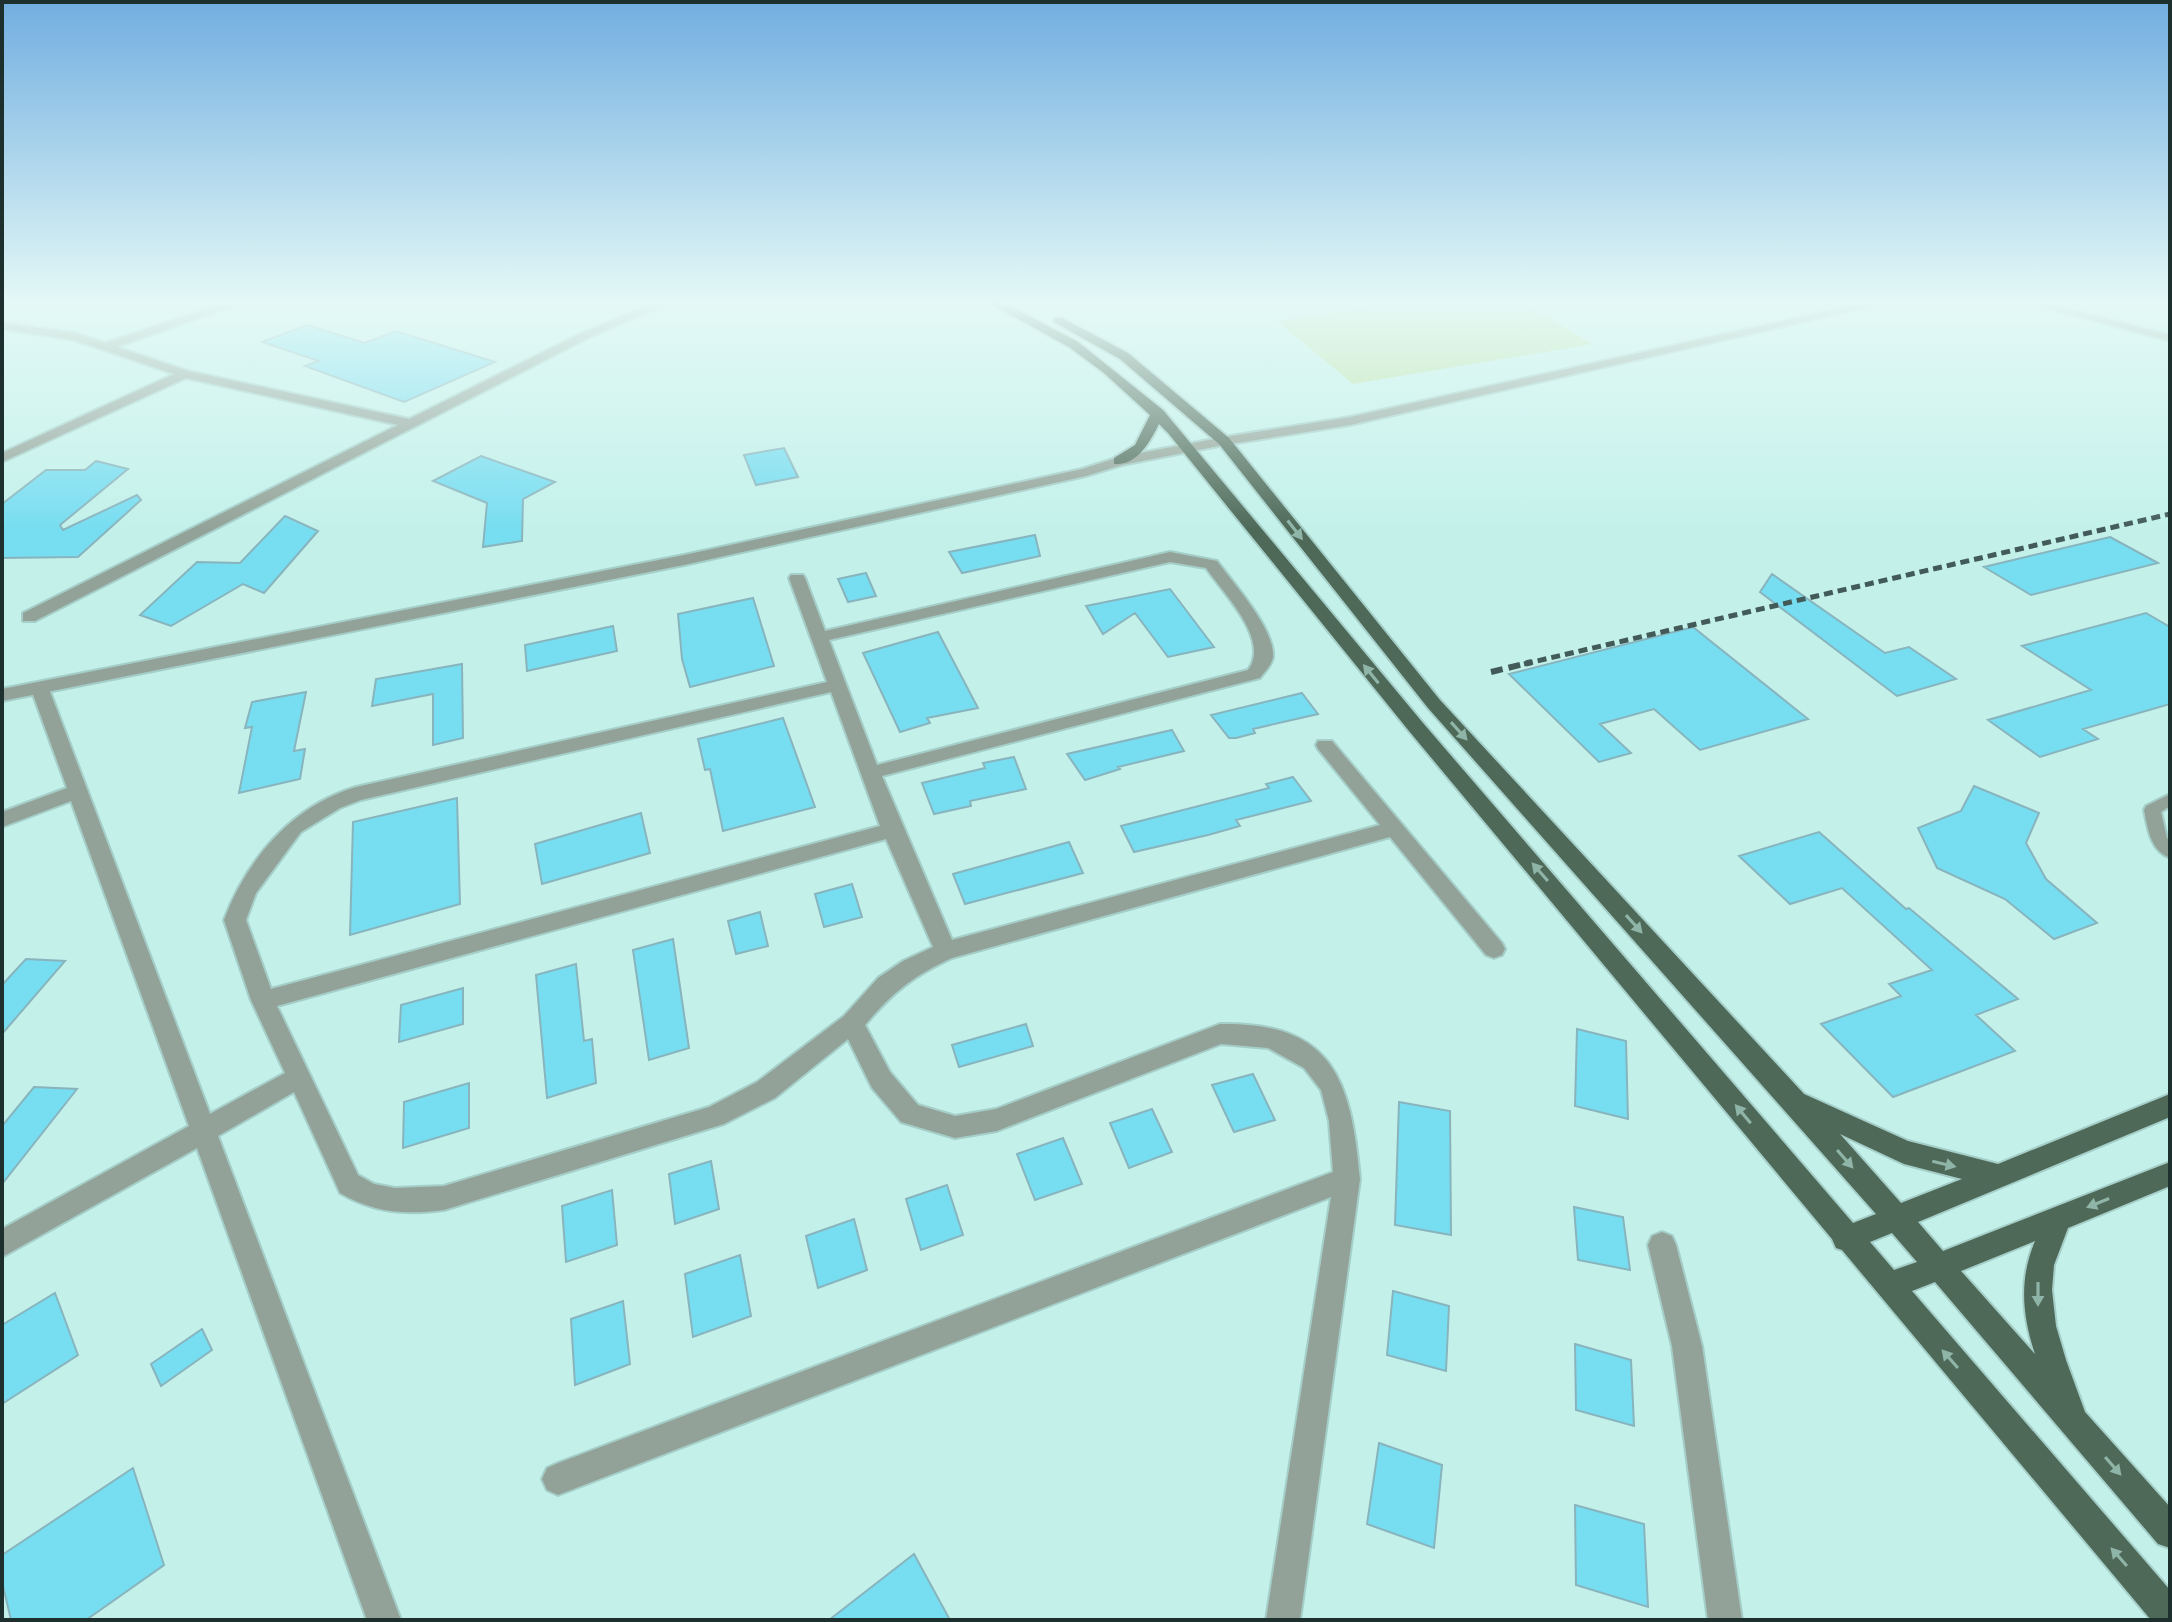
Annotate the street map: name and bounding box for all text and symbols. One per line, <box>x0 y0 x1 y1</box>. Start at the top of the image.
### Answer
one-way arrow <box>1287 519 1304 540</box>
one-way arrow <box>1364 664 1380 684</box>
one-way arrow <box>1450 722 1468 741</box>
one-way arrow <box>1532 862 1549 882</box>
one-way arrow <box>1625 914 1643 933</box>
one-way arrow <box>1735 1104 1751 1124</box>
one-way arrow <box>1836 1149 1853 1169</box>
one-way arrow <box>1932 1158 1957 1170</box>
one-way arrow <box>2086 1197 2110 1210</box>
one-way arrow <box>2032 1282 2044 1307</box>
one-way arrow <box>1942 1350 1959 1370</box>
one-way arrow <box>2104 1456 2121 1476</box>
one-way arrow <box>2111 1547 2128 1567</box>

